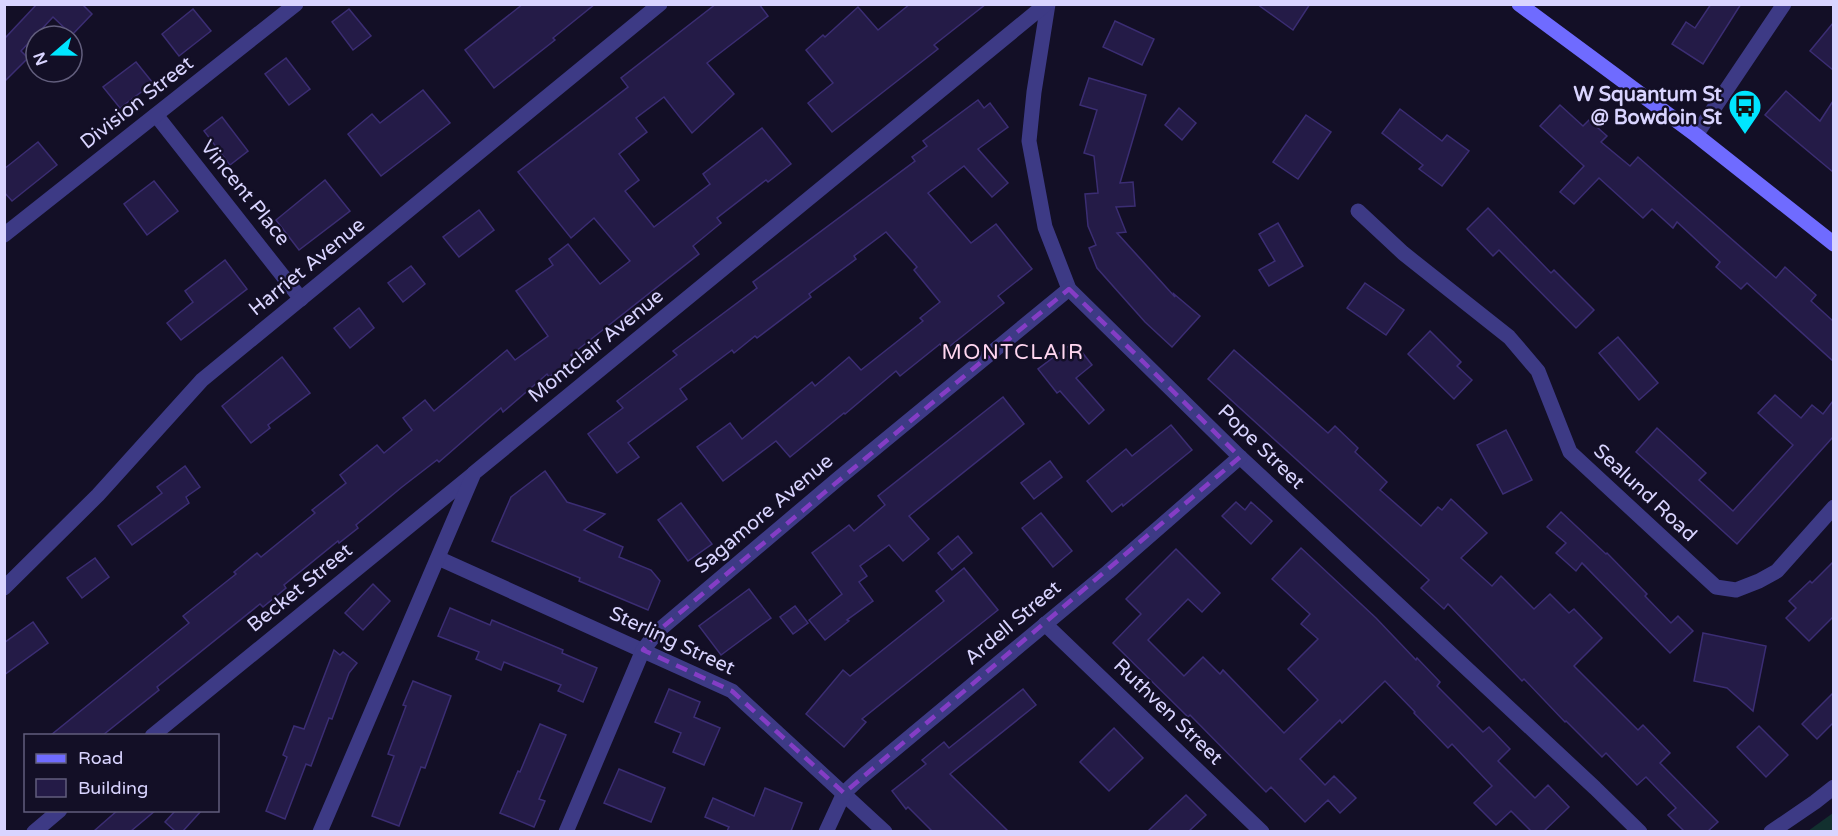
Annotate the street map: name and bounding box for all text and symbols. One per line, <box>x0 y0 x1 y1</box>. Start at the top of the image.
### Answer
north arrow <box>24 24 84 84</box>
text: N <box>29 49 52 68</box>
street label: Division Street <box>76 51 199 155</box>
place label: W Squantum St @ Bowdoin St <box>1573 83 1722 130</box>
bus stop icon: W Squantum St @ Bowdoin St <box>1727 88 1763 135</box>
street label: Vincent Place <box>195 135 295 251</box>
street label: Harriet Avenue <box>244 213 370 321</box>
street label: Montclair Avenue <box>524 284 668 408</box>
district label: MONTCLAIR <box>942 340 1084 365</box>
street label: Pope Street <box>1213 400 1310 495</box>
street label: Sealund Road <box>1588 439 1702 547</box>
street label: Sagamore Avenue <box>690 449 838 579</box>
street label: Becket Street <box>243 538 357 638</box>
street label: Ardell Street <box>960 576 1066 670</box>
street label: Sterling Street <box>606 601 739 681</box>
street label: Ruthven Street <box>1108 654 1228 770</box>
legend <box>24 734 219 812</box>
text: Road <box>78 747 123 769</box>
text: Building <box>78 777 148 799</box>

